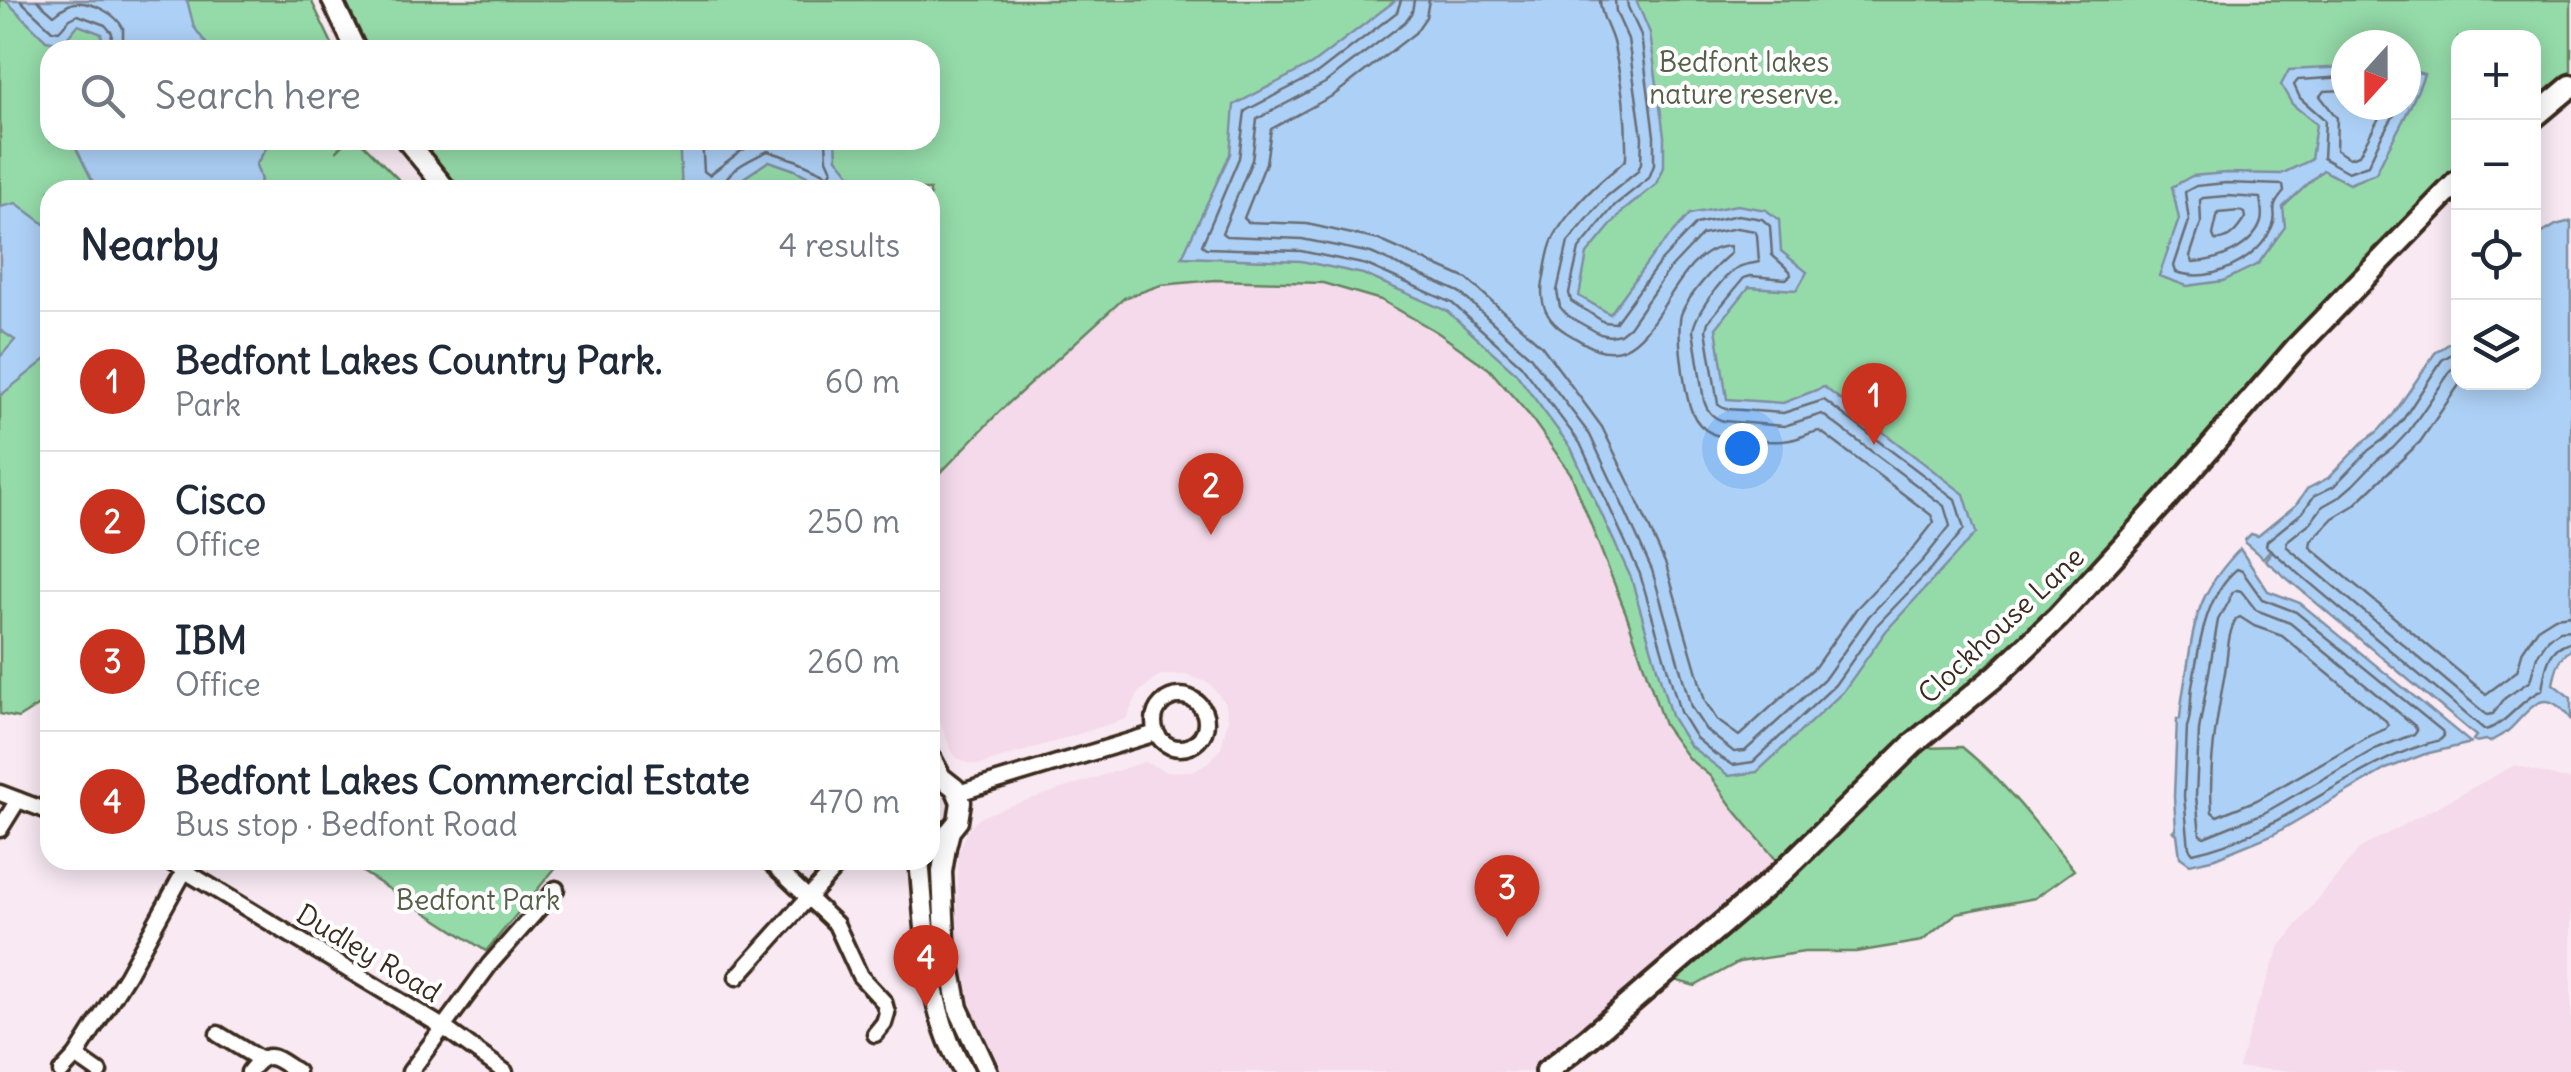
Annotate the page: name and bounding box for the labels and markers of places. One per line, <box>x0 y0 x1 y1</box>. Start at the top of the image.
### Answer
pin: 1 <box>1842 362 1906 445</box>
pin: 2 <box>1178 452 1244 535</box>
pin: 3 <box>1474 854 1540 937</box>
pin: 4 <box>894 924 958 1007</box>

